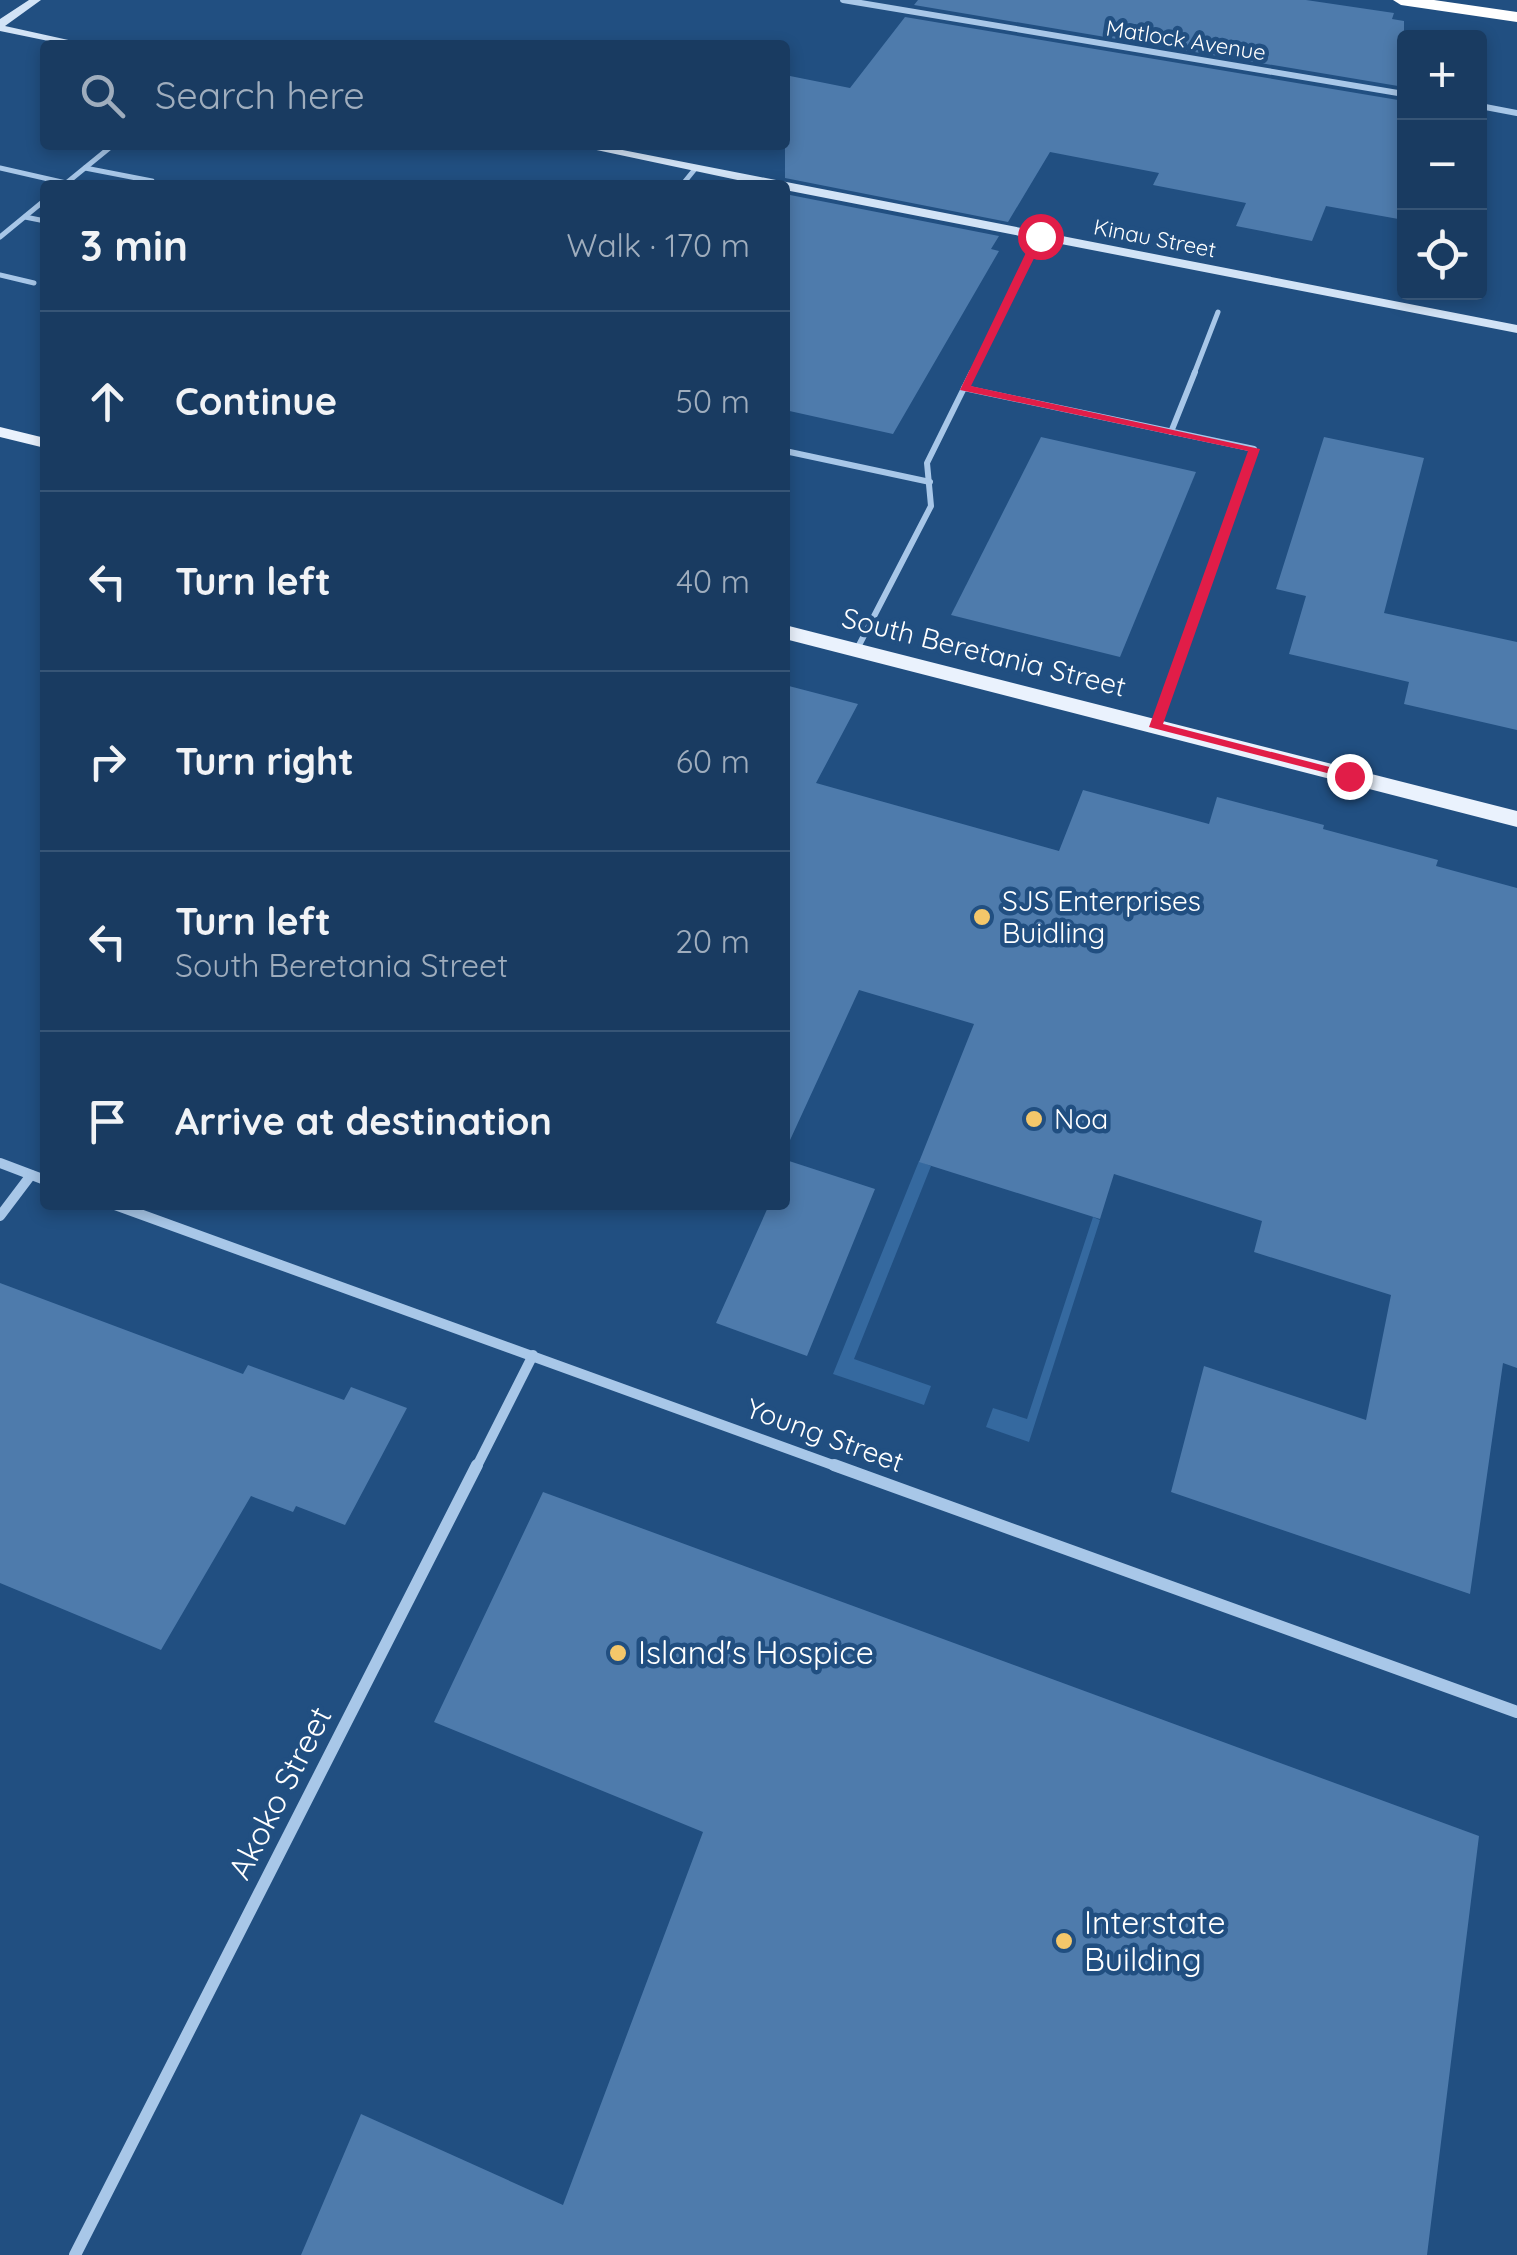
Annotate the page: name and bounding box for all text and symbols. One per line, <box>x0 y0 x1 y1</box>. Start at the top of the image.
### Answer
street label: Matlock Avenue <box>1104 14 1268 66</box>
map controls <box>1397 30 1487 300</box>
button: + <box>1397 30 1487 120</box>
search box <box>40 40 790 150</box>
icon: search <box>75 68 130 123</box>
text: Search here <box>155 71 365 119</box>
button: − <box>1397 120 1487 210</box>
button: locate <box>1397 210 1487 300</box>
street label: Kinau Street <box>1091 212 1219 264</box>
route start <box>1018 214 1064 260</box>
text: 3 min <box>80 219 188 272</box>
text: Walk · 170 m <box>567 225 750 265</box>
icon: ahead <box>80 374 135 429</box>
text: Continue <box>175 377 337 425</box>
text: 50 m <box>676 381 750 421</box>
icon: left <box>80 554 135 609</box>
text: Turn left <box>175 557 331 605</box>
text: 40 m <box>676 561 750 601</box>
street label: South Beretania Street <box>839 599 1130 704</box>
icon: right <box>80 734 135 789</box>
text: Turn right <box>175 737 354 785</box>
text: 60 m <box>676 741 750 781</box>
route end <box>1327 754 1373 800</box>
place label: SJS Enterprises Buidling <box>1002 883 1201 950</box>
text: Turn left <box>175 897 331 945</box>
marker: SJS Enterprises Buidling <box>971 906 993 928</box>
icon: left <box>80 914 135 969</box>
text: 20 m <box>675 921 750 961</box>
text: South Beretania Street <box>175 945 508 985</box>
icon: arrive <box>80 1094 135 1149</box>
text: Arrive at destination <box>175 1097 552 1145</box>
place label: Noa <box>1054 1101 1108 1136</box>
marker: Noa <box>1023 1108 1045 1130</box>
street label: Young Street <box>742 1390 909 1479</box>
place label: Island's Hospice <box>638 1632 874 1672</box>
marker: Island's Hospice <box>607 1642 629 1664</box>
street label: Akoko Street <box>219 1700 340 1886</box>
place label: Interstate Building <box>1084 1902 1226 1979</box>
marker: Interstate Building <box>1053 1930 1075 1952</box>

